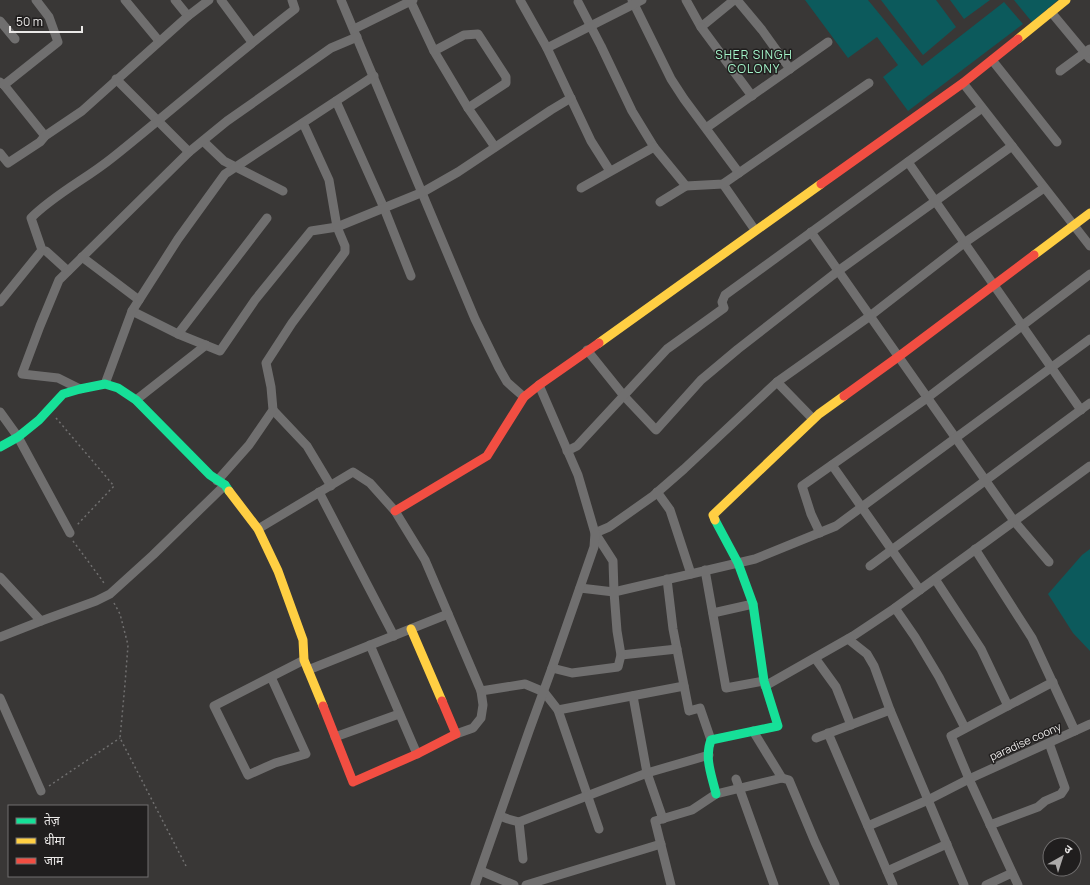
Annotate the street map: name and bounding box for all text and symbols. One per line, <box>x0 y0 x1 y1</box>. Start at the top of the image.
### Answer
scale bar <box>10 8 82 34</box>
text: 50 m <box>16 13 43 30</box>
district label: SHER SINGH COLONY <box>715 46 793 77</box>
street label: paradise coony <box>987 718 1063 764</box>
legend <box>8 805 148 877</box>
text: तेज़ <box>44 812 61 829</box>
text: धीमा <box>44 832 66 849</box>
north arrow <box>1042 837 1082 877</box>
text: उ <box>1061 841 1076 857</box>
text: जाम <box>44 852 64 869</box>

